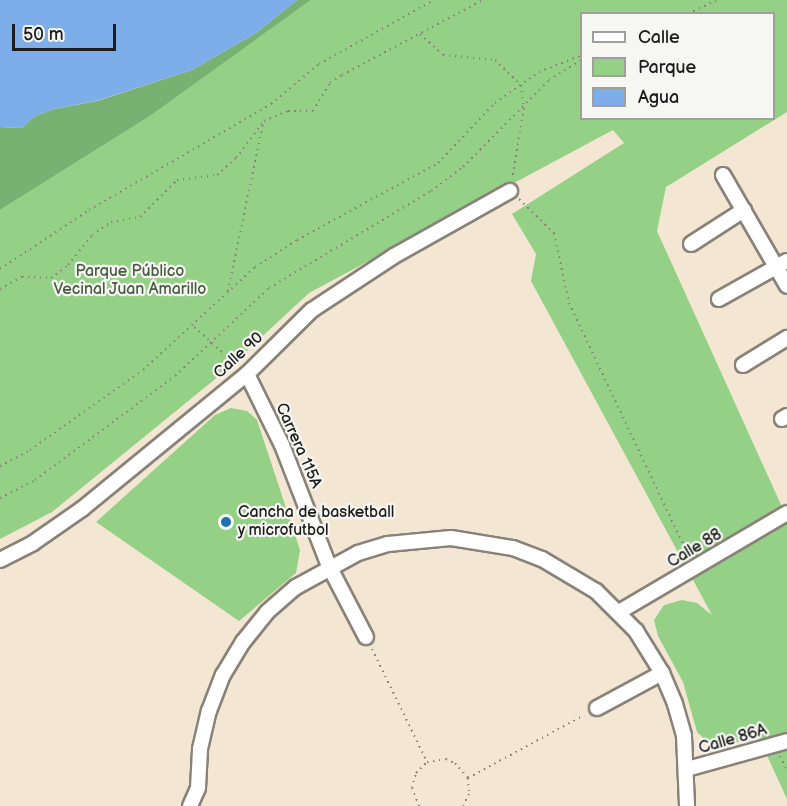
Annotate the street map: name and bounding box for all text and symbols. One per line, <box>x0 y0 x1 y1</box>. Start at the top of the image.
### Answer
scale bar <box>15 12 118 50</box>
legend <box>580 12 775 120</box>
text: 50 m <box>23 24 64 45</box>
text: Calle <box>638 27 680 48</box>
text: Parque <box>638 57 696 78</box>
text: Agua <box>638 87 679 108</box>
park label: Parque Público Vecinal Juan Amarillo <box>53 262 207 300</box>
street label: Calle 90 <box>210 329 268 383</box>
street label: Carrera 115A <box>271 400 325 492</box>
place label: Cancha de basketball y microfutbol <box>238 503 394 541</box>
marker: Cancha de basketball y microfutbol <box>219 515 233 529</box>
street label: Calle 88 <box>664 525 726 573</box>
street label: Calle 86A <box>697 721 769 759</box>

